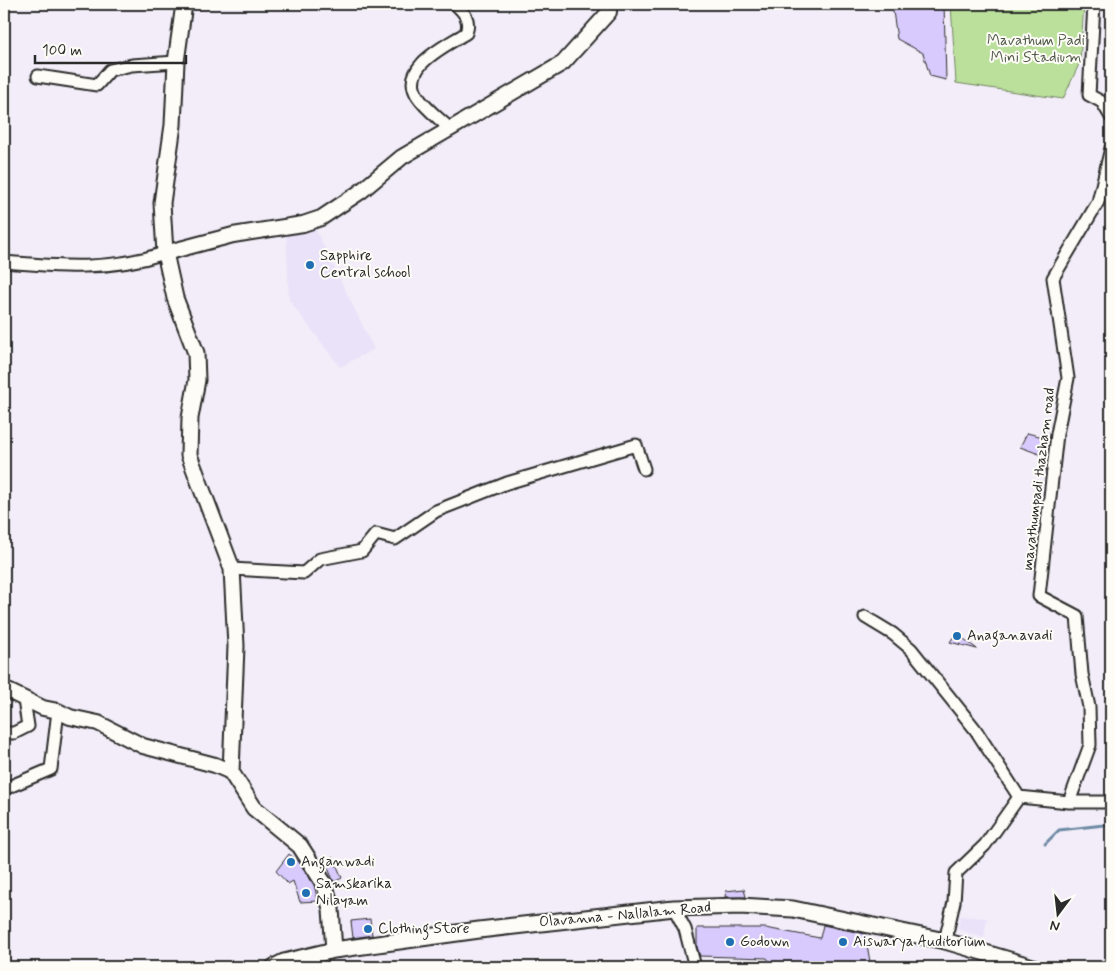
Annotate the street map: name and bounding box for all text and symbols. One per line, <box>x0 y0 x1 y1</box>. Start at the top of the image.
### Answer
park label: Mavathum Padi Mini Stadium <box>987 31 1085 68</box>
scale bar <box>35 32 186 64</box>
text: 100 m <box>42 41 82 61</box>
place label: Sapphire Central school <box>320 246 411 283</box>
marker: Sapphire Central school <box>304 259 316 271</box>
street label: mavathumpadi thazham road <box>1018 386 1060 572</box>
place label: Anaganavadi <box>967 626 1052 647</box>
marker: Anaganavadi <box>951 630 963 642</box>
place label: Anganwadi <box>301 852 375 873</box>
marker: Anganwadi <box>285 856 297 868</box>
place label: Samskarika Nilayam <box>316 874 392 911</box>
marker: Samskarika Nilayam <box>300 887 312 899</box>
north arrow <box>1032 888 1082 938</box>
street label: Olavanna - Nallalam Road <box>538 898 712 932</box>
text: N <box>1048 916 1062 935</box>
place label: Clothing Store <box>378 919 470 940</box>
marker: Clothing Store <box>362 923 374 935</box>
place label: Godown <box>740 932 789 952</box>
place label: Aiswarya Auditorium <box>853 932 986 952</box>
marker: Godown <box>724 936 736 948</box>
marker: Aiswarya Auditorium <box>837 936 849 948</box>

